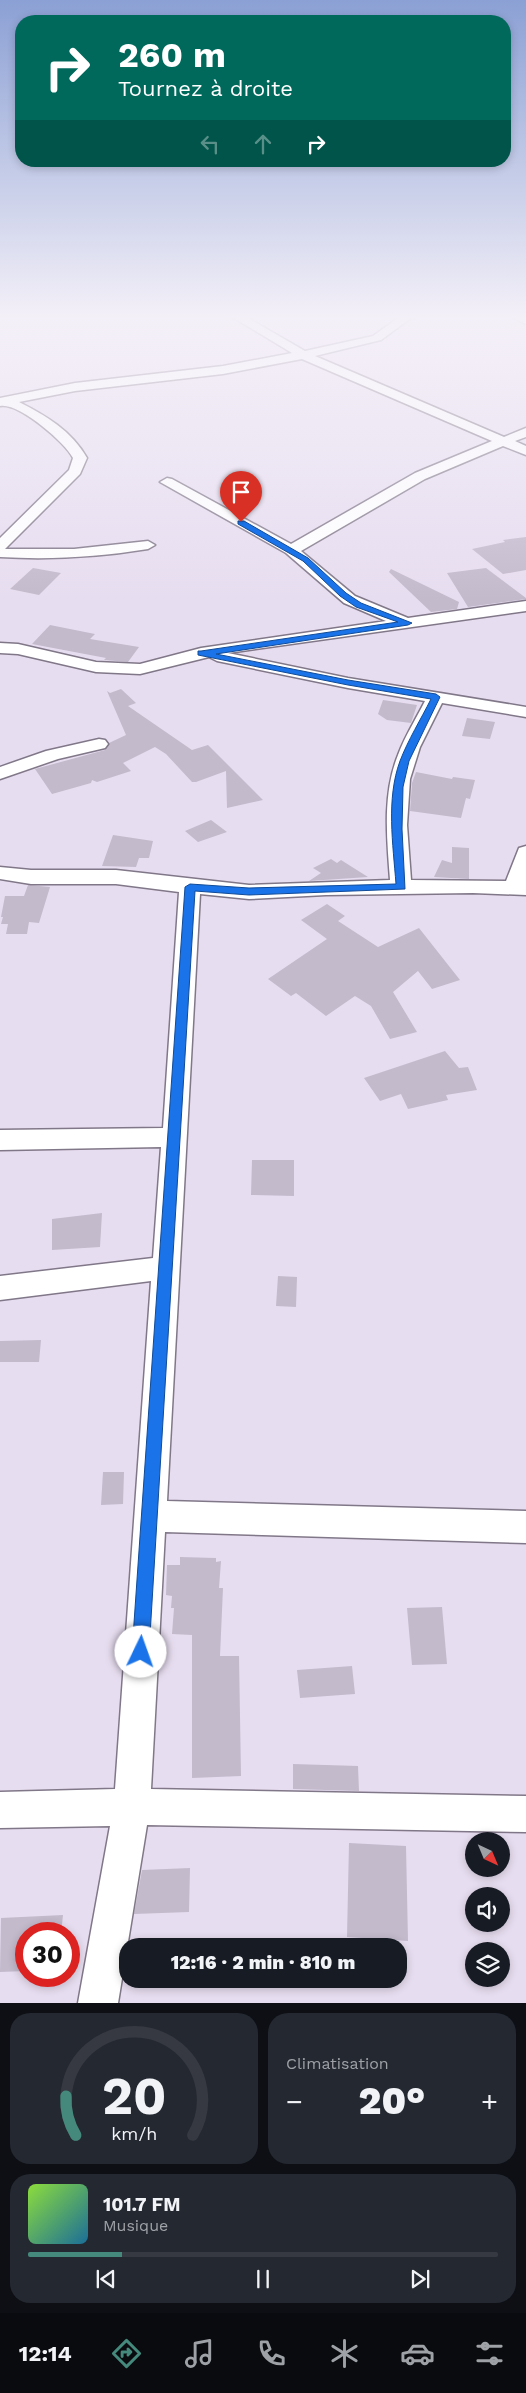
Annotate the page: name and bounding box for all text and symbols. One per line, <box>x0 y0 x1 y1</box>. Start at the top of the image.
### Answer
text: 260 m <box>118 34 226 76</box>
icon: right <box>35 35 100 100</box>
text: Tournez à droite <box>118 76 293 101</box>
icon: left <box>196 130 224 158</box>
icon: ahead <box>249 130 277 158</box>
icon: right <box>302 130 330 158</box>
pin <box>220 471 262 522</box>
icon: arrive <box>227 478 255 506</box>
position arrow <box>114 1625 166 1677</box>
north arrow <box>465 1832 510 1878</box>
map controls <box>465 1832 510 1987</box>
button: sound <box>465 1887 510 1932</box>
speed limit sign: 30 <box>15 1922 80 1987</box>
button: layers <box>465 1942 510 1987</box>
text: 12:16 · 2 min · 810 m <box>171 1951 355 1974</box>
text: Climatisation <box>286 2054 389 2073</box>
text: 20 <box>102 2066 166 2127</box>
text: 20° <box>359 2079 425 2123</box>
text: − <box>286 2085 303 2118</box>
text: + <box>481 2085 498 2118</box>
text: km/h <box>111 2123 157 2144</box>
text: 101.7 FM <box>103 2193 180 2216</box>
text: Musique <box>103 2216 168 2235</box>
icon: previous <box>92 2265 120 2293</box>
icon: pause <box>249 2265 277 2293</box>
icon: next <box>406 2265 434 2293</box>
icon: directions <box>109 2336 144 2371</box>
icon: music <box>182 2336 217 2371</box>
icon: phone <box>254 2336 289 2371</box>
icon: climate <box>327 2336 362 2371</box>
icon: car <box>400 2336 435 2371</box>
icon: filters <box>472 2336 507 2371</box>
text: 12:14 <box>19 2341 72 2366</box>

